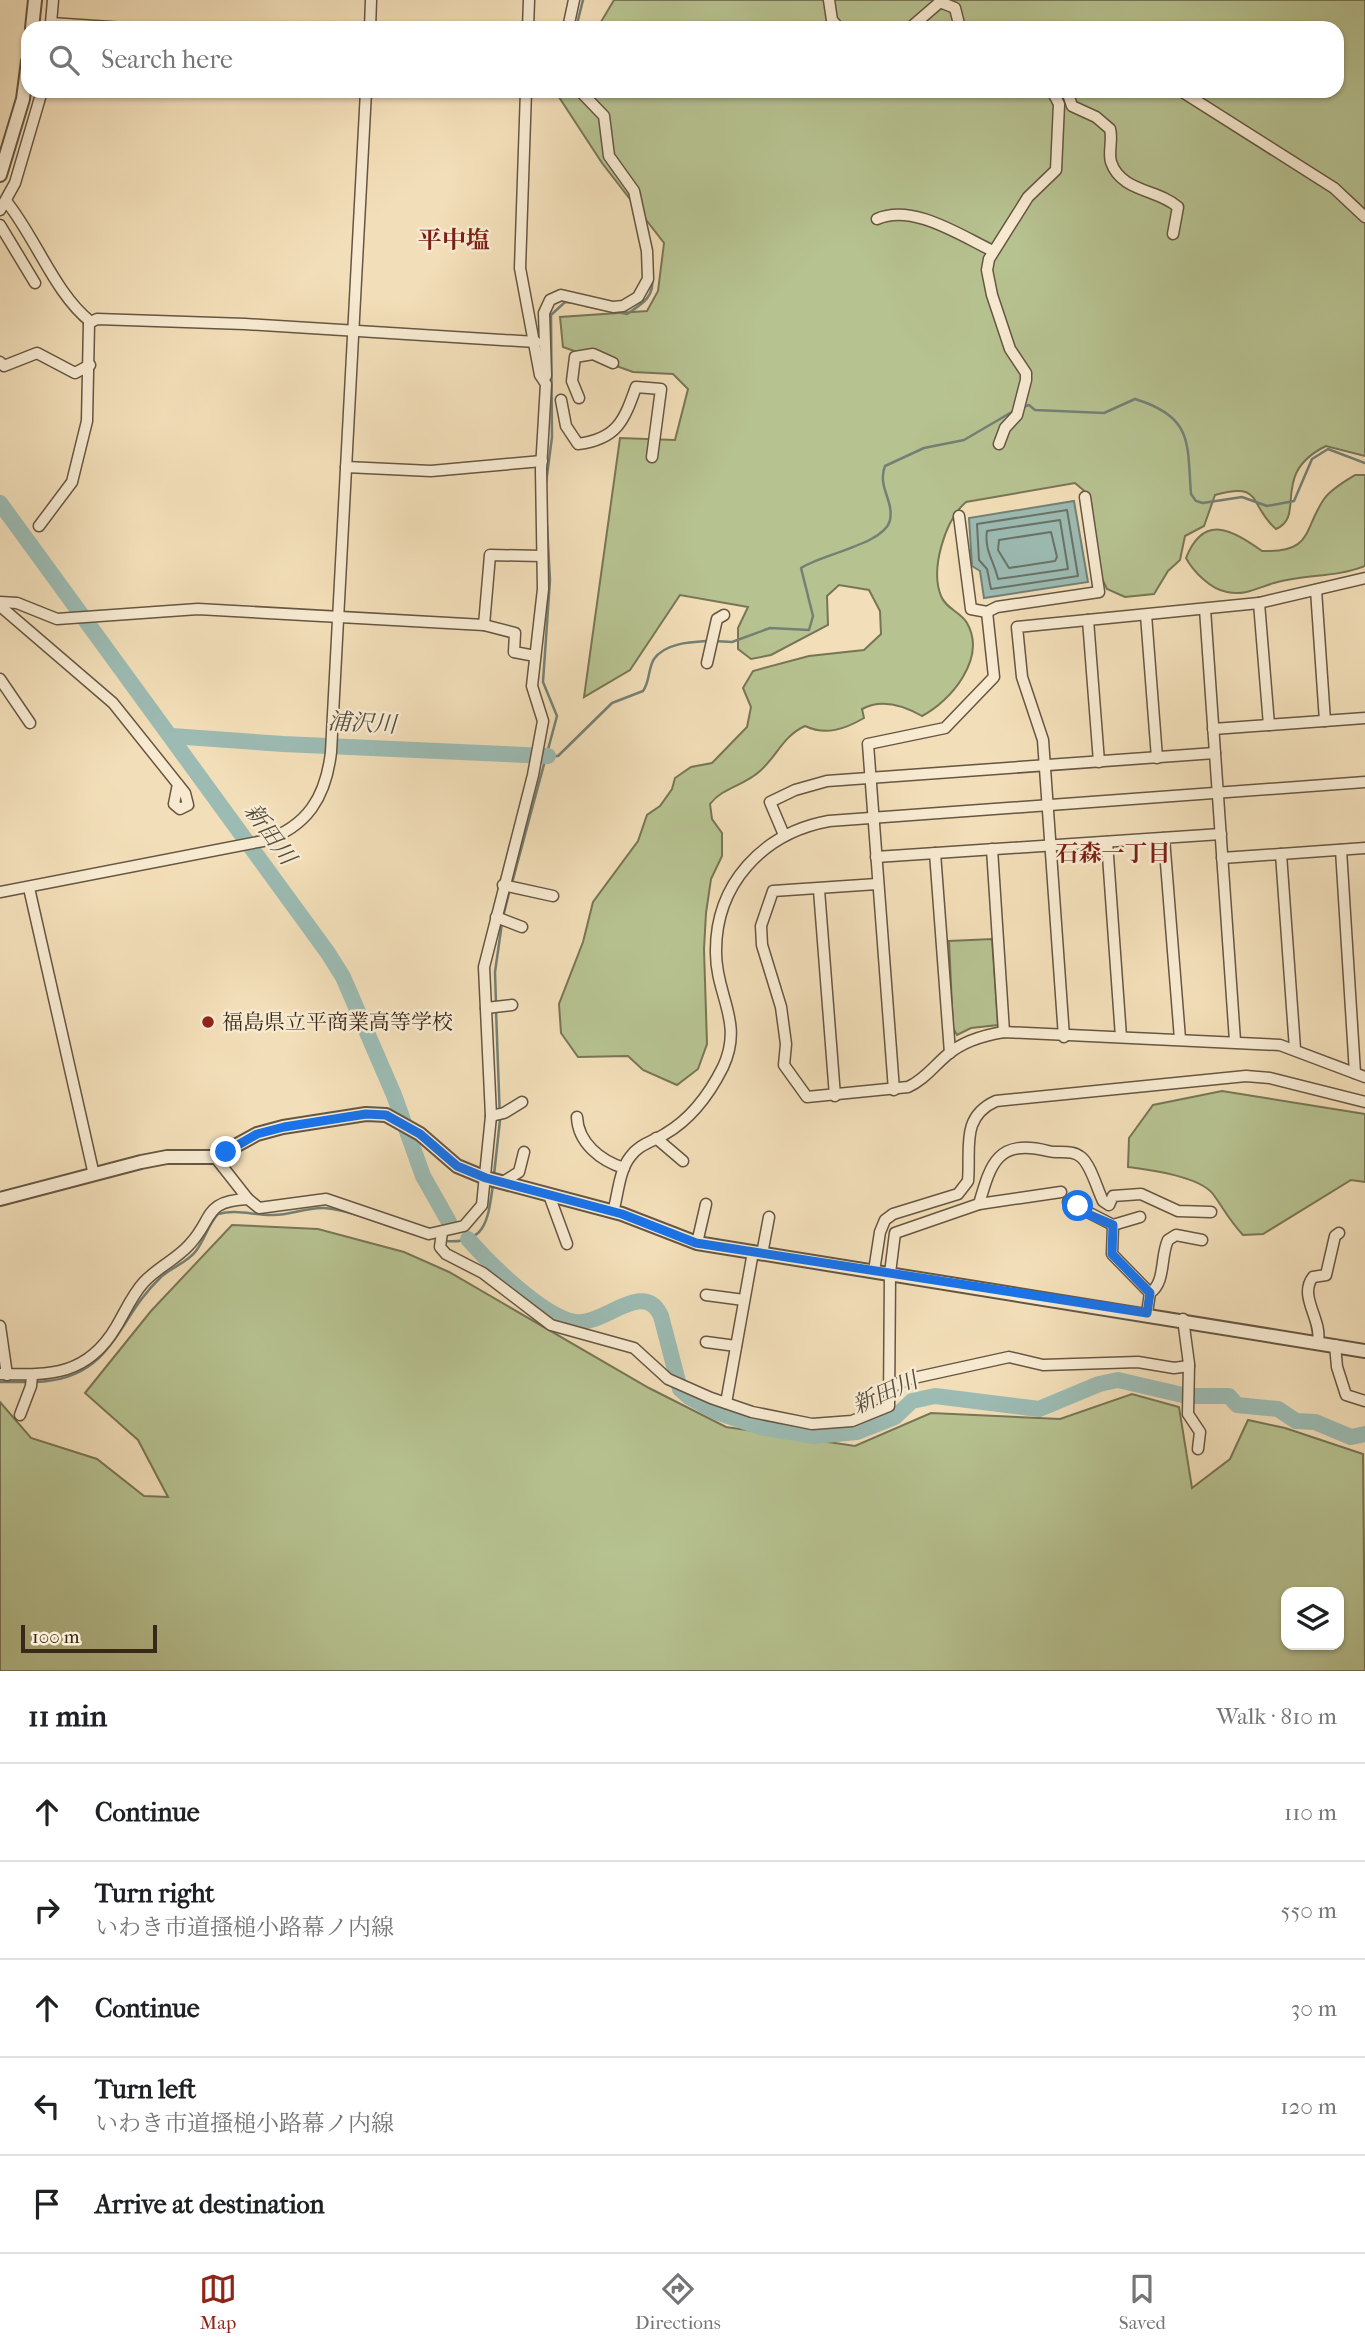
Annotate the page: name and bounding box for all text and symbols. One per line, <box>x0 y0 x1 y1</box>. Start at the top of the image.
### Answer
search box <box>21 21 1344 98</box>
icon: search <box>45 41 83 79</box>
text: Search here <box>101 44 233 75</box>
district label: 平中塩 <box>418 226 490 254</box>
water label: 浦沢川 <box>327 708 400 738</box>
water label: 新田川 <box>239 798 303 872</box>
district label: 石森一丁目 <box>1056 840 1171 867</box>
place label: 福島県立平商業高等学校 <box>222 1010 453 1034</box>
marker: 福島県立平商業高等学校 <box>200 1014 216 1030</box>
route end <box>210 1136 241 1167</box>
route start <box>1062 1190 1093 1221</box>
water label: 新田川 <box>848 1365 925 1419</box>
map controls <box>1281 1587 1344 1650</box>
button: layers <box>1281 1587 1344 1650</box>
scale bar <box>21 1622 158 1654</box>
text: 100 m <box>32 1626 80 1648</box>
text: 11 min <box>28 1699 107 1734</box>
text: Walk · 810 m <box>1216 1703 1337 1730</box>
icon: ahead <box>28 1793 66 1831</box>
text: Continue <box>95 1797 200 1828</box>
text: 110 m <box>1284 1799 1337 1826</box>
text: Turn right <box>95 1878 215 1909</box>
icon: right <box>28 1891 66 1929</box>
text: 550 m <box>1281 1897 1337 1924</box>
text: いわき市道搔槌小路幕ノ内線 <box>95 1914 394 1941</box>
icon: ahead <box>28 1989 66 2027</box>
text: Continue <box>95 1993 200 2024</box>
text: 30 m <box>1291 1995 1337 2022</box>
text: Turn left <box>95 2074 196 2105</box>
icon: left <box>28 2087 66 2125</box>
text: 120 m <box>1280 2093 1337 2120</box>
text: いわき市道搔槌小路幕ノ内線 <box>95 2110 394 2137</box>
icon: arrive <box>28 2185 66 2223</box>
text: Arrive at destination <box>95 2189 325 2220</box>
tab: Map <box>199 2270 237 2334</box>
tab: Directions <box>635 2270 721 2334</box>
tab: Saved <box>1119 2270 1166 2334</box>

